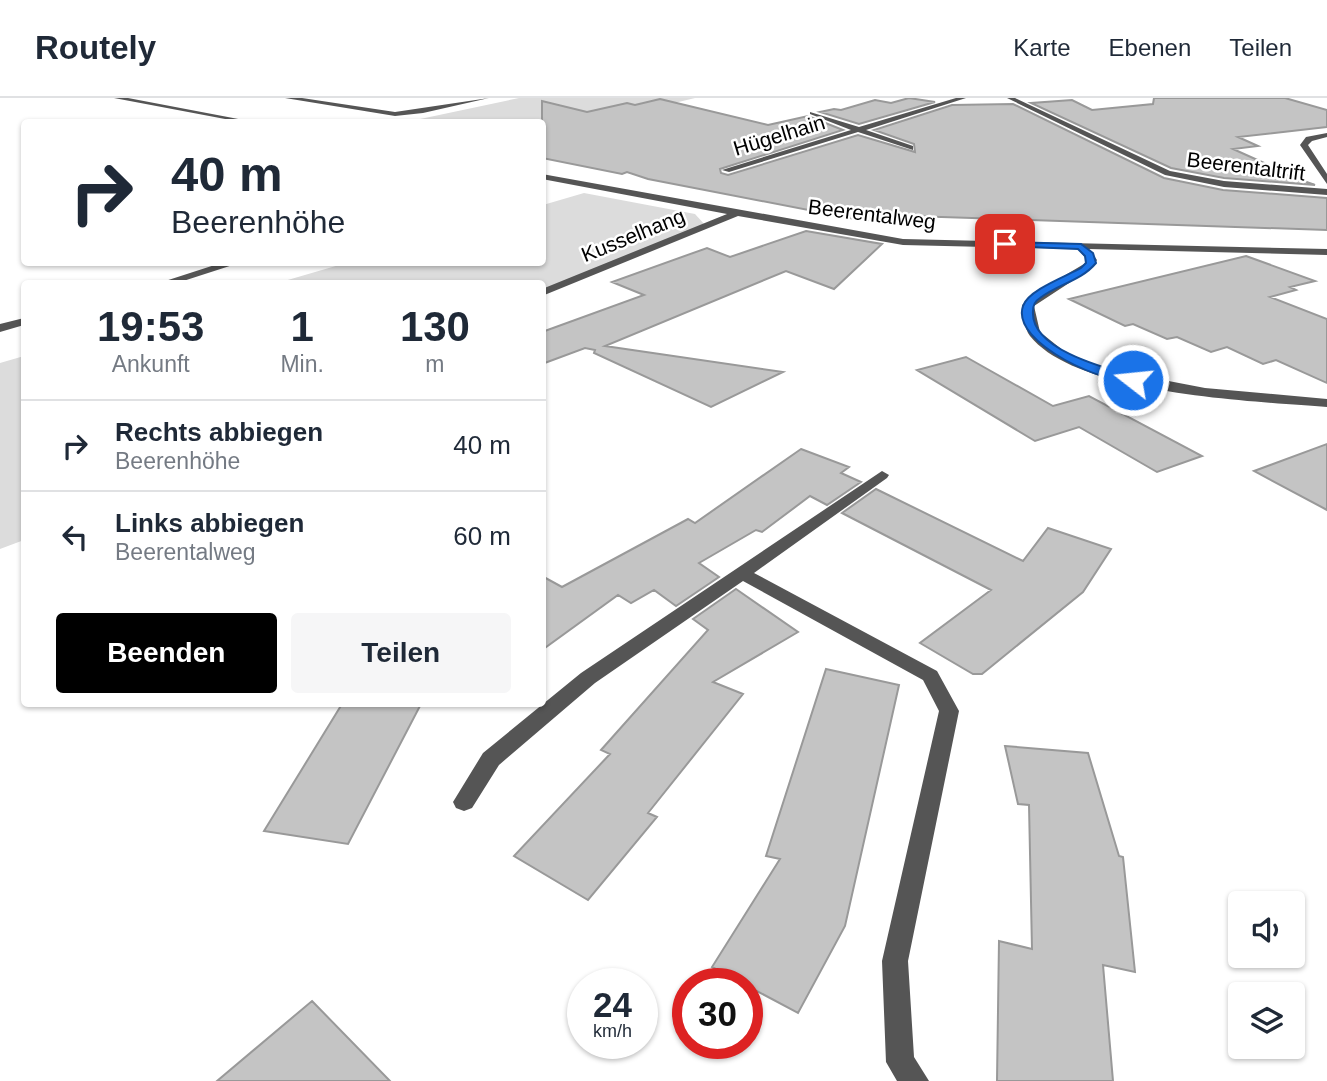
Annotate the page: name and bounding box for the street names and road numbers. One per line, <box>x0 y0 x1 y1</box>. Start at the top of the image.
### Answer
street label: Hügelhain <box>730 110 828 160</box>
street label: Beerentaltrift <box>1186 147 1307 185</box>
street label: Beerentalweg <box>807 195 937 233</box>
street label: Kusselhang <box>578 204 688 266</box>

